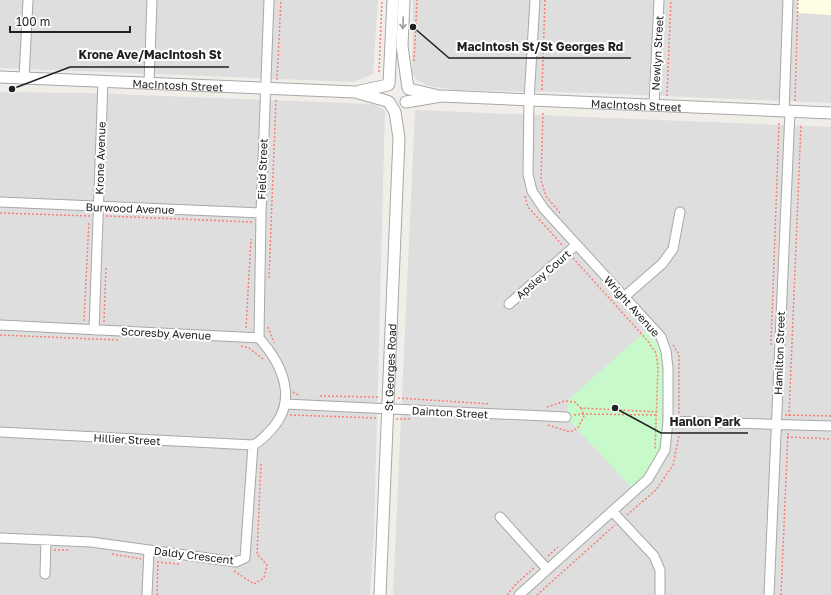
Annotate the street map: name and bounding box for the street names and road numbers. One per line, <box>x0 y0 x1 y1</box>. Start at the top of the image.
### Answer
street label: Newlyn Street <box>649 15 665 91</box>
street label: MacIntosh Street <box>132 76 223 93</box>
street label: MacIntosh Street <box>591 96 682 113</box>
street label: Krone Avenue <box>92 121 108 195</box>
street label: Field Street <box>254 138 270 200</box>
street label: Burwood Avenue <box>85 200 175 216</box>
street label: Apsley Court <box>513 247 573 301</box>
street label: Wright Avenue <box>601 273 663 339</box>
street label: Hamilton Street <box>771 311 787 395</box>
street label: St Georges Road <box>381 323 398 411</box>
street label: Scoresby Avenue <box>121 324 211 342</box>
street label: Dainton Street <box>411 404 489 420</box>
street label: Hillier Street <box>93 431 161 447</box>
street label: Daldy Crescent <box>153 544 235 566</box>

